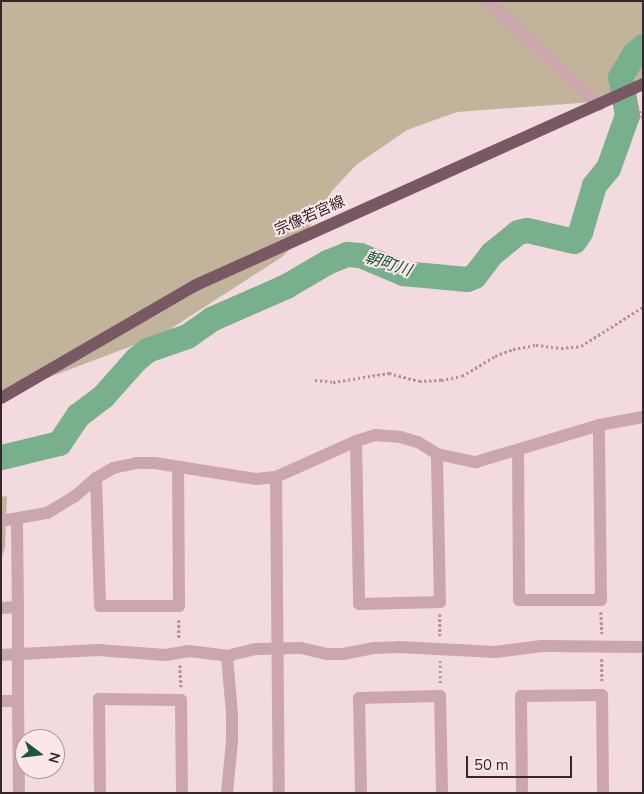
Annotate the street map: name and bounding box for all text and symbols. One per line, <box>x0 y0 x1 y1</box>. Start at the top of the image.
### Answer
street label: 宗像若宮線 <box>272 193 348 239</box>
water label: 朝町川 <box>362 247 414 281</box>
north arrow <box>15 729 65 779</box>
scale bar <box>469 746 575 778</box>
text: N <box>43 750 65 765</box>
text: 50 m <box>474 755 509 775</box>

